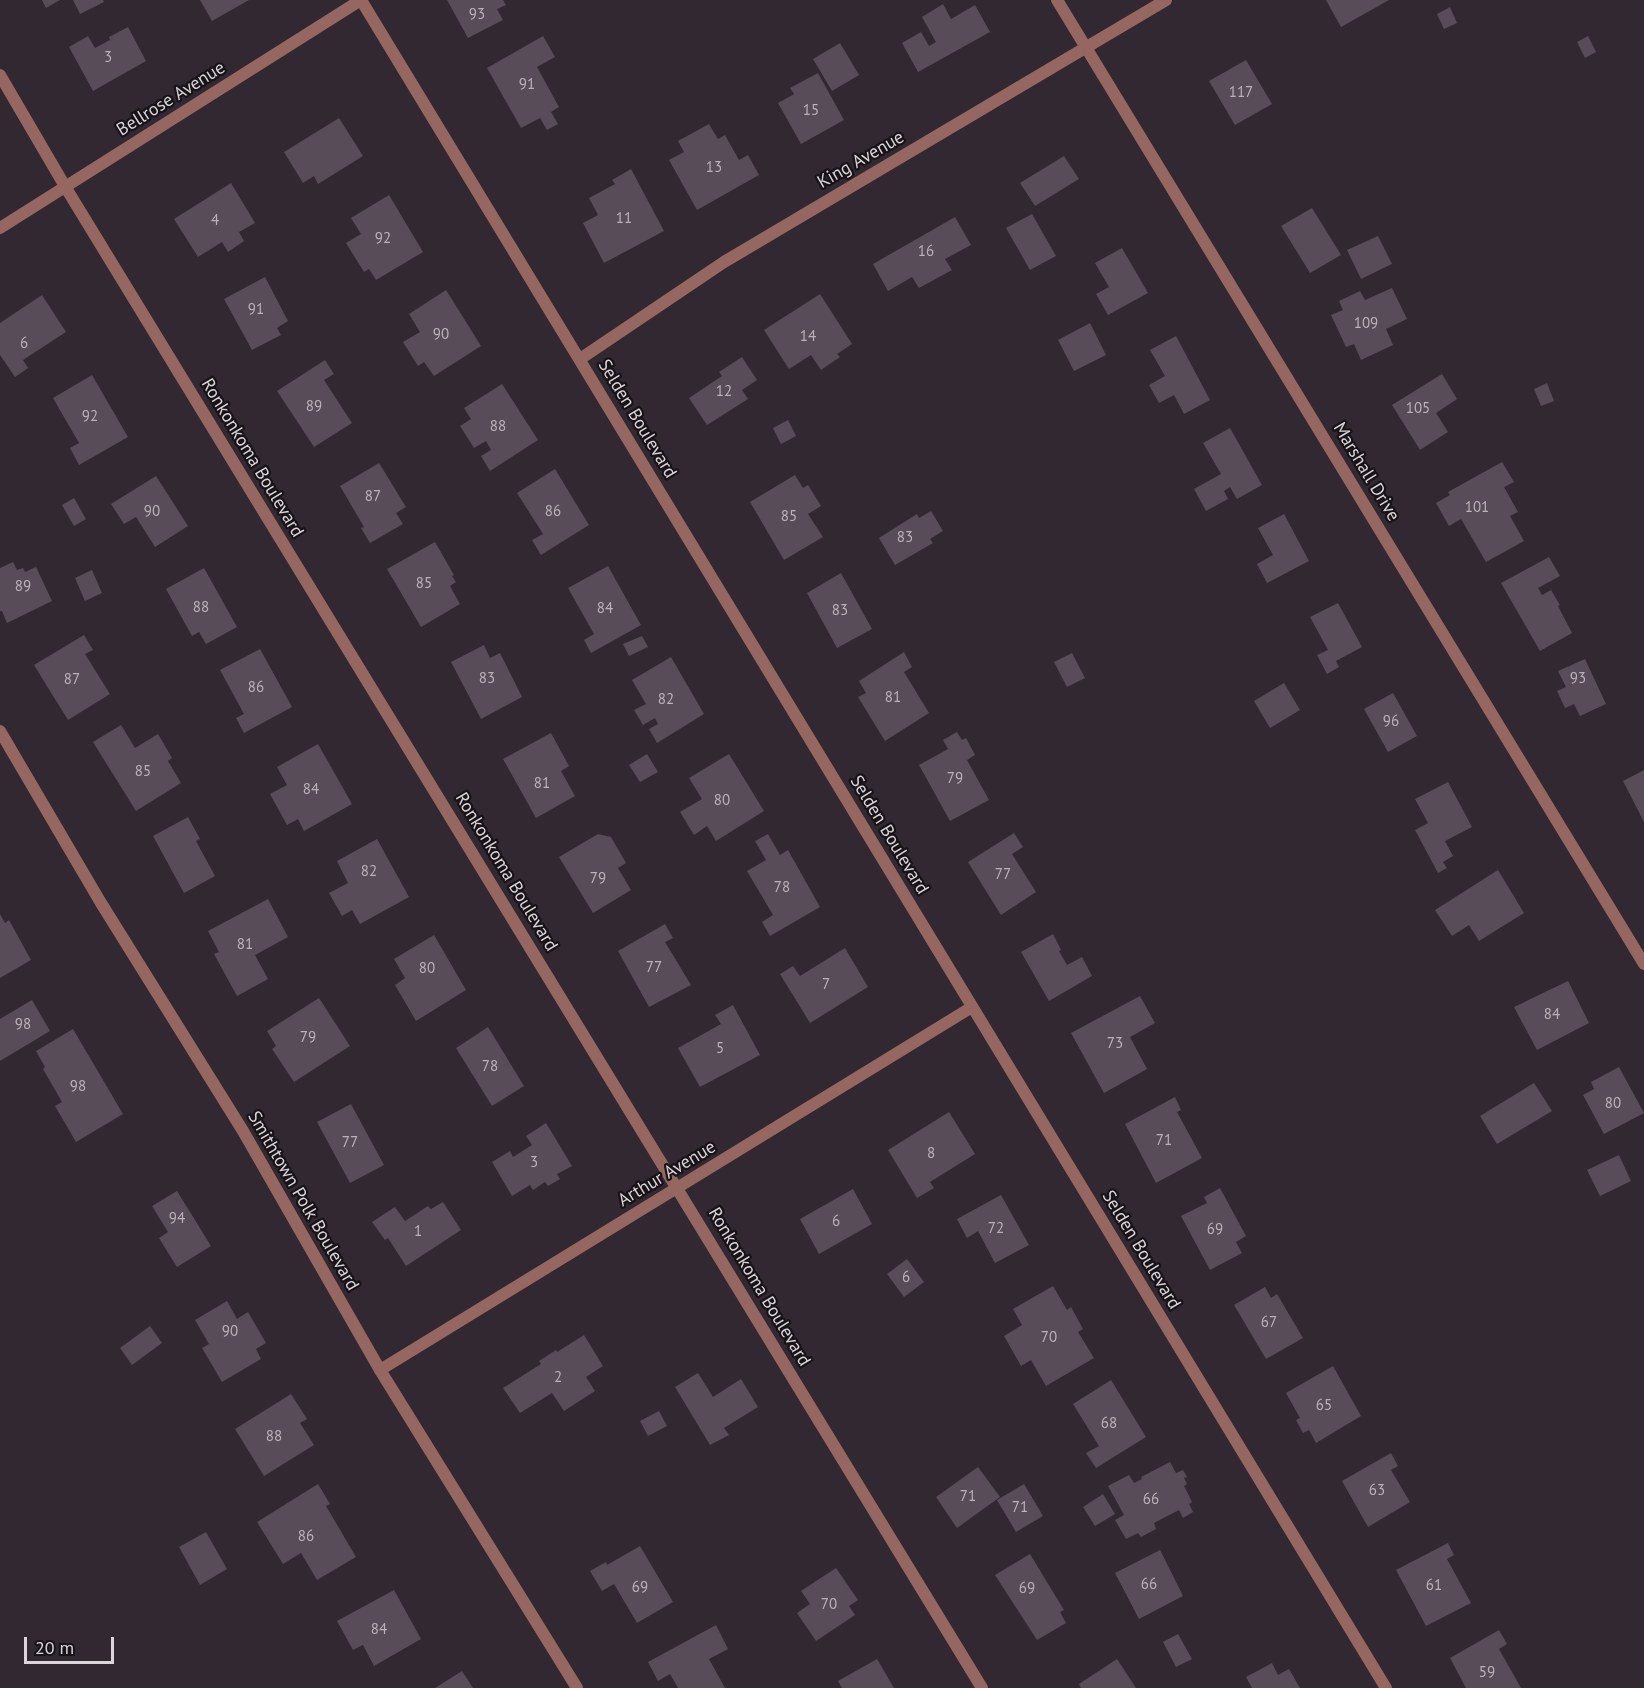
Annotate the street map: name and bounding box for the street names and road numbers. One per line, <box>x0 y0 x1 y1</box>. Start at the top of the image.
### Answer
street label: Bellrose Avenue <box>113 57 229 141</box>
street label: King Avenue <box>814 127 908 193</box>
street label: Selden Boulevard <box>593 356 681 482</box>
street label: Ronkonkoma Boulevard <box>196 375 308 541</box>
street label: Marshall Drive <box>1328 419 1404 525</box>
street label: Selden Boulevard <box>845 772 933 898</box>
street label: Ronkonkoma Boulevard <box>450 789 562 955</box>
street label: Smithtown Polk Boulevard <box>243 1108 363 1294</box>
street label: Arthur Avenue <box>614 1136 720 1212</box>
street label: Selden Boulevard <box>1097 1187 1185 1313</box>
street label: Ronkonkoma Boulevard <box>703 1204 815 1370</box>

